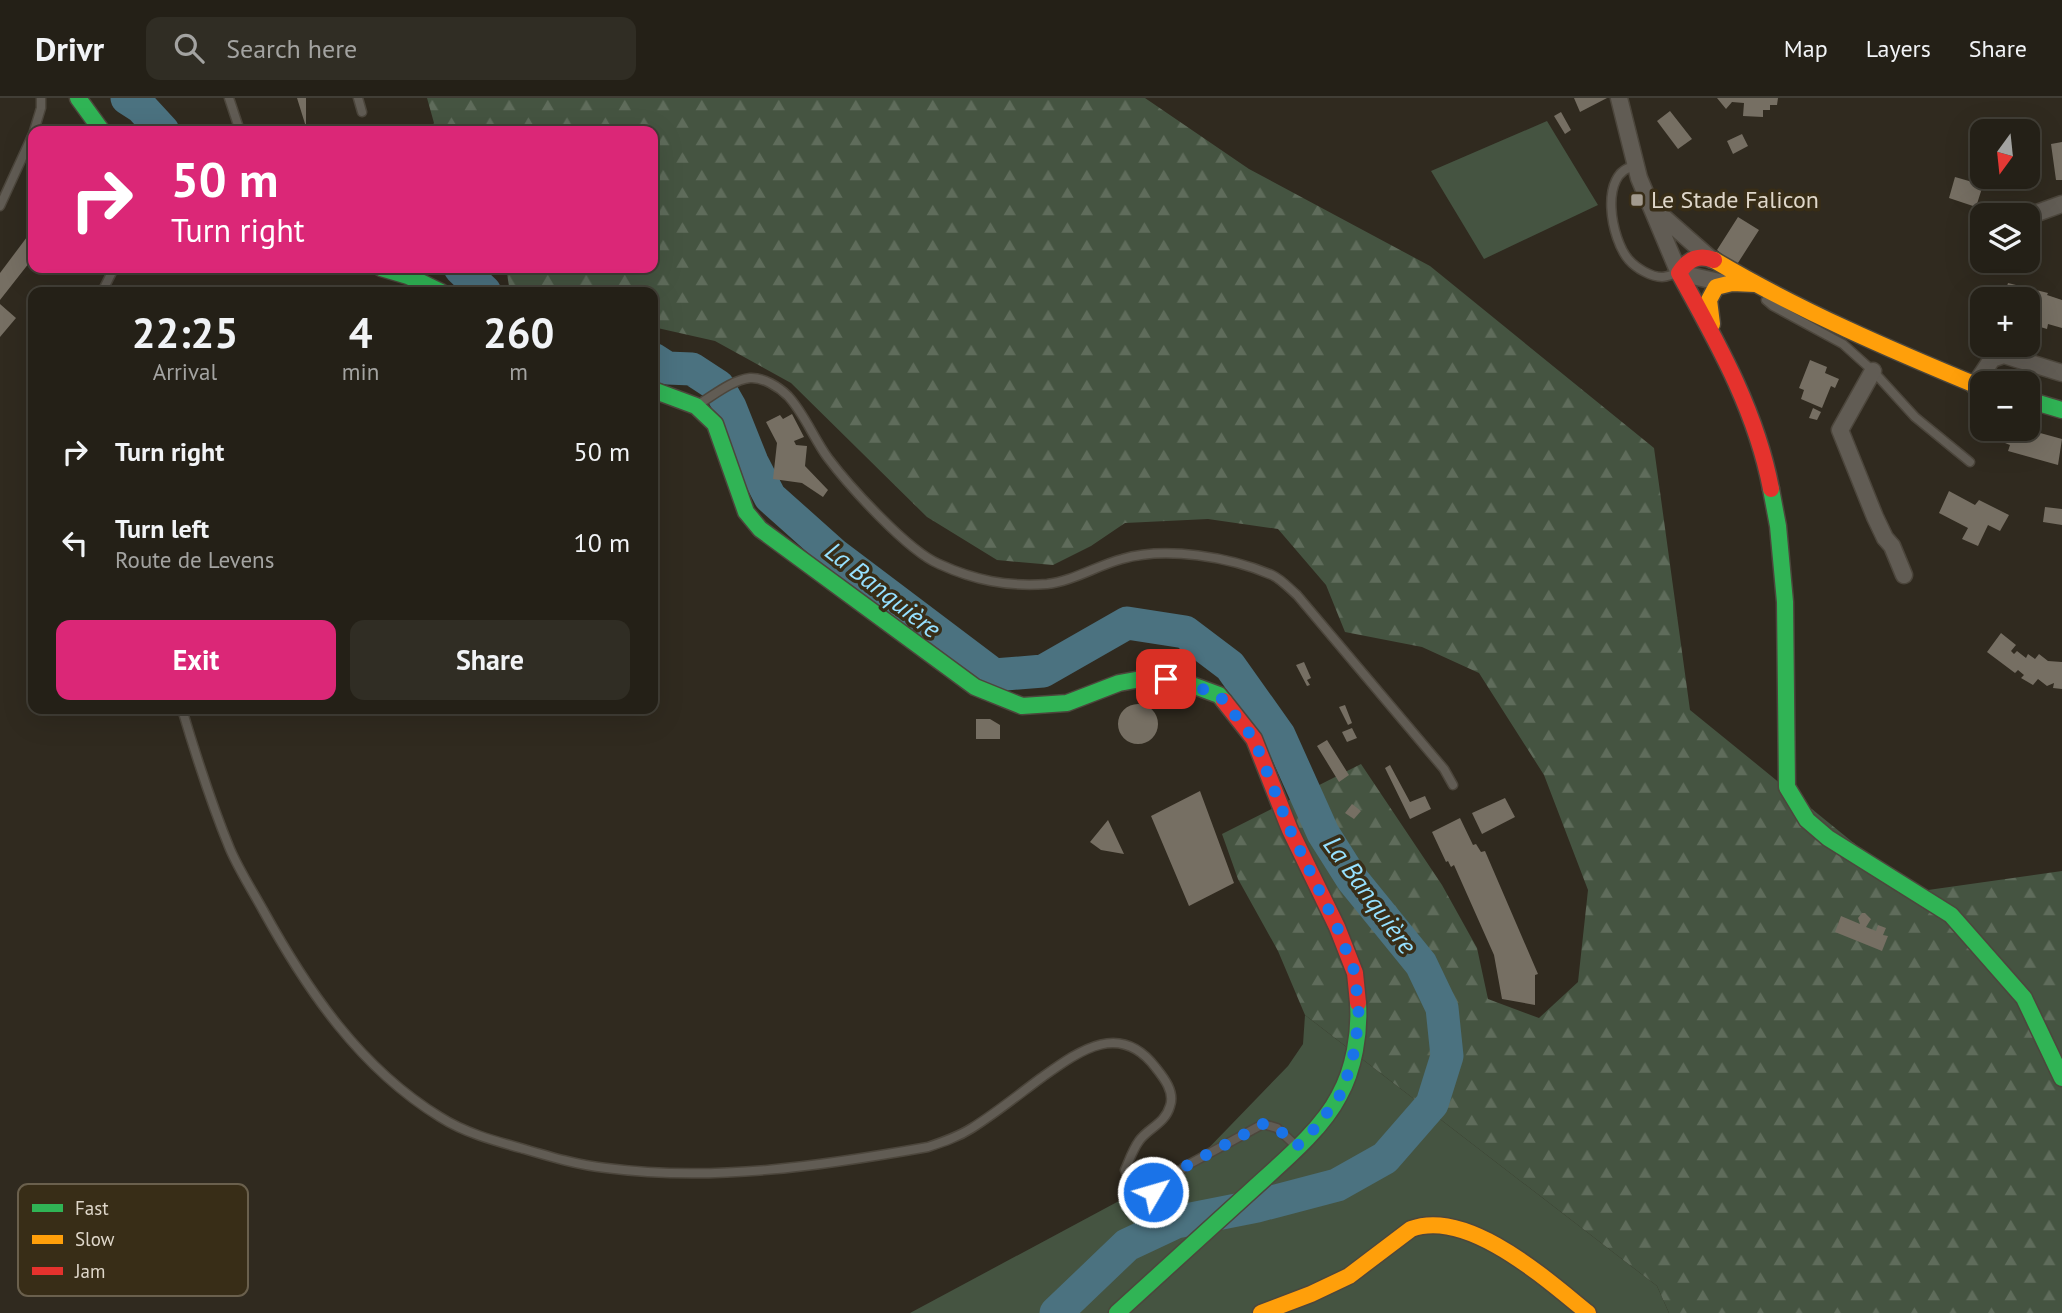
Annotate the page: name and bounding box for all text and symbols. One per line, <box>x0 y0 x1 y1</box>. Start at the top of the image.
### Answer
search box <box>146 17 636 80</box>
text: Drivr <box>35 27 104 70</box>
icon: search <box>170 29 208 67</box>
text: Search here <box>226 32 357 65</box>
text: Map <box>1784 33 1828 64</box>
text: Layers <box>1866 33 1931 64</box>
text: Share <box>1969 33 2027 64</box>
north arrow <box>1970 119 2040 189</box>
map controls <box>1970 119 2040 441</box>
text: 50 m <box>171 147 278 211</box>
icon: right <box>56 154 147 245</box>
place label: Le Stade Falicon <box>1651 184 1819 215</box>
marker: Le Stade Falicon <box>1629 192 1645 208</box>
button: layers <box>1970 203 2040 273</box>
text: Turn right <box>171 209 305 251</box>
button: + <box>1970 287 2040 357</box>
text: 22:25 <box>132 305 238 360</box>
text: 4 <box>349 305 372 360</box>
text: 260 <box>483 305 554 360</box>
text: Arrival <box>153 357 217 386</box>
text: min <box>342 357 379 386</box>
text: m <box>509 357 528 386</box>
button: − <box>1970 371 2040 441</box>
icon: right <box>56 433 94 471</box>
text: Turn right <box>115 435 224 468</box>
text: 50 m <box>574 435 630 468</box>
text: Turn left <box>115 512 209 545</box>
icon: left <box>56 524 94 562</box>
text: 10 m <box>574 526 630 559</box>
water label: La Banquière <box>819 534 948 645</box>
text: Route de Levens <box>115 545 274 574</box>
button: Exit <box>56 620 336 700</box>
button: Share <box>350 620 630 700</box>
pin <box>1136 649 1196 709</box>
icon: arrive <box>1147 660 1185 698</box>
water label: La Banquière <box>1317 829 1424 960</box>
position arrow <box>1116 1155 1190 1229</box>
legend <box>18 1184 248 1296</box>
text: Fast <box>75 1196 109 1220</box>
text: Slow <box>75 1227 115 1251</box>
text: Jam <box>74 1259 105 1283</box>

